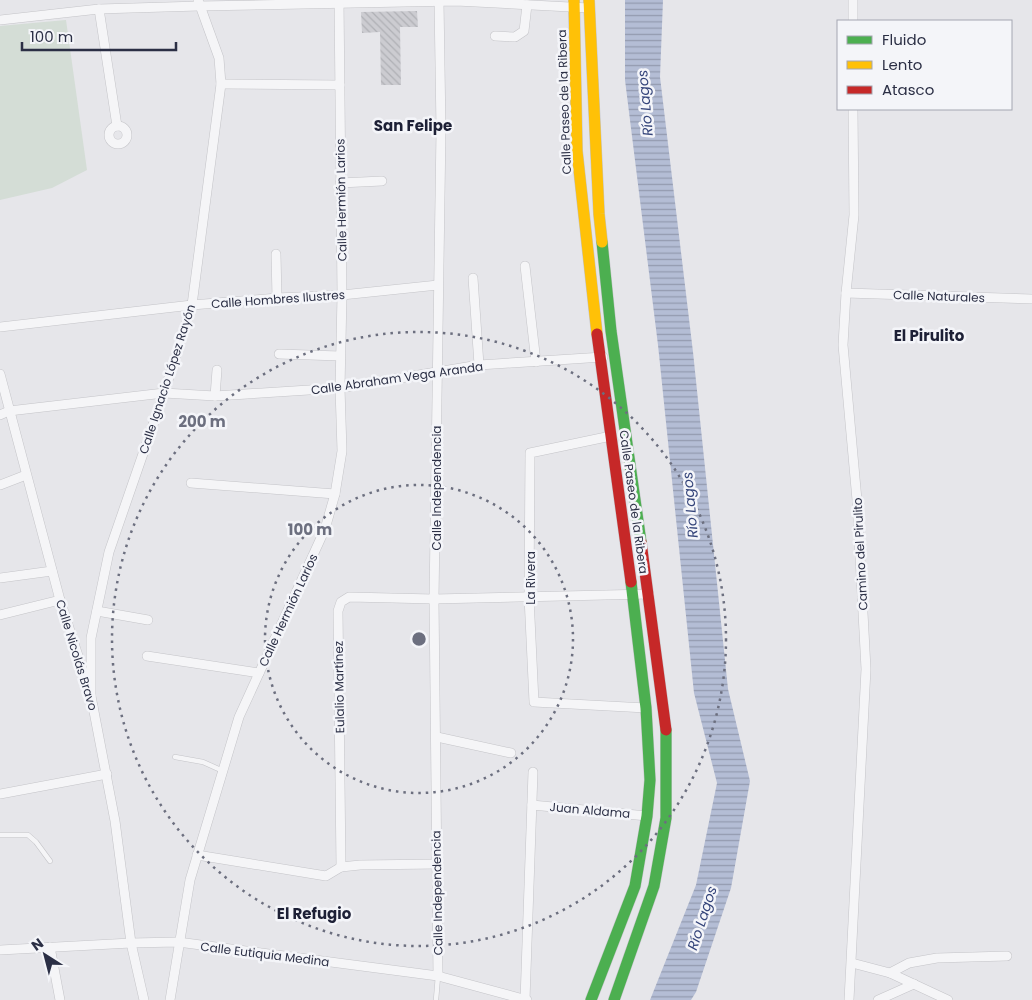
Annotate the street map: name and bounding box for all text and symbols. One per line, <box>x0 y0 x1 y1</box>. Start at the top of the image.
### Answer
scale bar <box>22 20 176 52</box>
legend <box>837 20 1012 110</box>
text: 100 m <box>30 26 73 47</box>
street label: Calle Paseo de la Ribera <box>553 29 575 175</box>
text: Fluido <box>882 29 926 50</box>
text: Lento <box>882 54 922 75</box>
water label: Río Lagos <box>632 69 658 137</box>
text: Atasco <box>882 79 934 100</box>
district label: San Felipe <box>374 115 452 136</box>
street label: Calle Hermión Larios <box>331 139 351 261</box>
street label: Calle Hombres Ilustres <box>210 286 346 312</box>
street label: Calle Naturales <box>893 286 985 306</box>
street label: Calle Ignacio López Rayón <box>135 302 199 456</box>
district label: El Pirulito <box>894 325 965 346</box>
street label: Calle Abraham Vega Aranda <box>310 357 484 399</box>
text: 200 m <box>178 411 226 432</box>
street label: Calle Independencia <box>428 426 445 550</box>
street label: Calle Paseo de la Ribera <box>615 429 653 575</box>
water label: Río Lagos <box>677 471 703 539</box>
street label: Camino del Pirulito <box>849 497 871 611</box>
text: 100 m <box>288 519 332 540</box>
street label: Calle Hermión Larios <box>254 551 322 669</box>
street label: La Rivera <box>522 551 539 605</box>
street label: Calle Nicolás Bravo <box>52 597 102 713</box>
centre of rings <box>410 630 428 648</box>
street label: Eulalio Martínez <box>330 641 348 733</box>
street label: Juan Aldama <box>549 798 631 822</box>
street label: Calle Independencia <box>427 830 447 956</box>
water label: Río Lagos <box>682 883 722 953</box>
district label: El Refugio <box>277 903 352 924</box>
north arrow <box>20 930 70 980</box>
text: N <box>27 933 47 956</box>
street label: Calle Eutiquia Medina <box>200 938 330 970</box>

